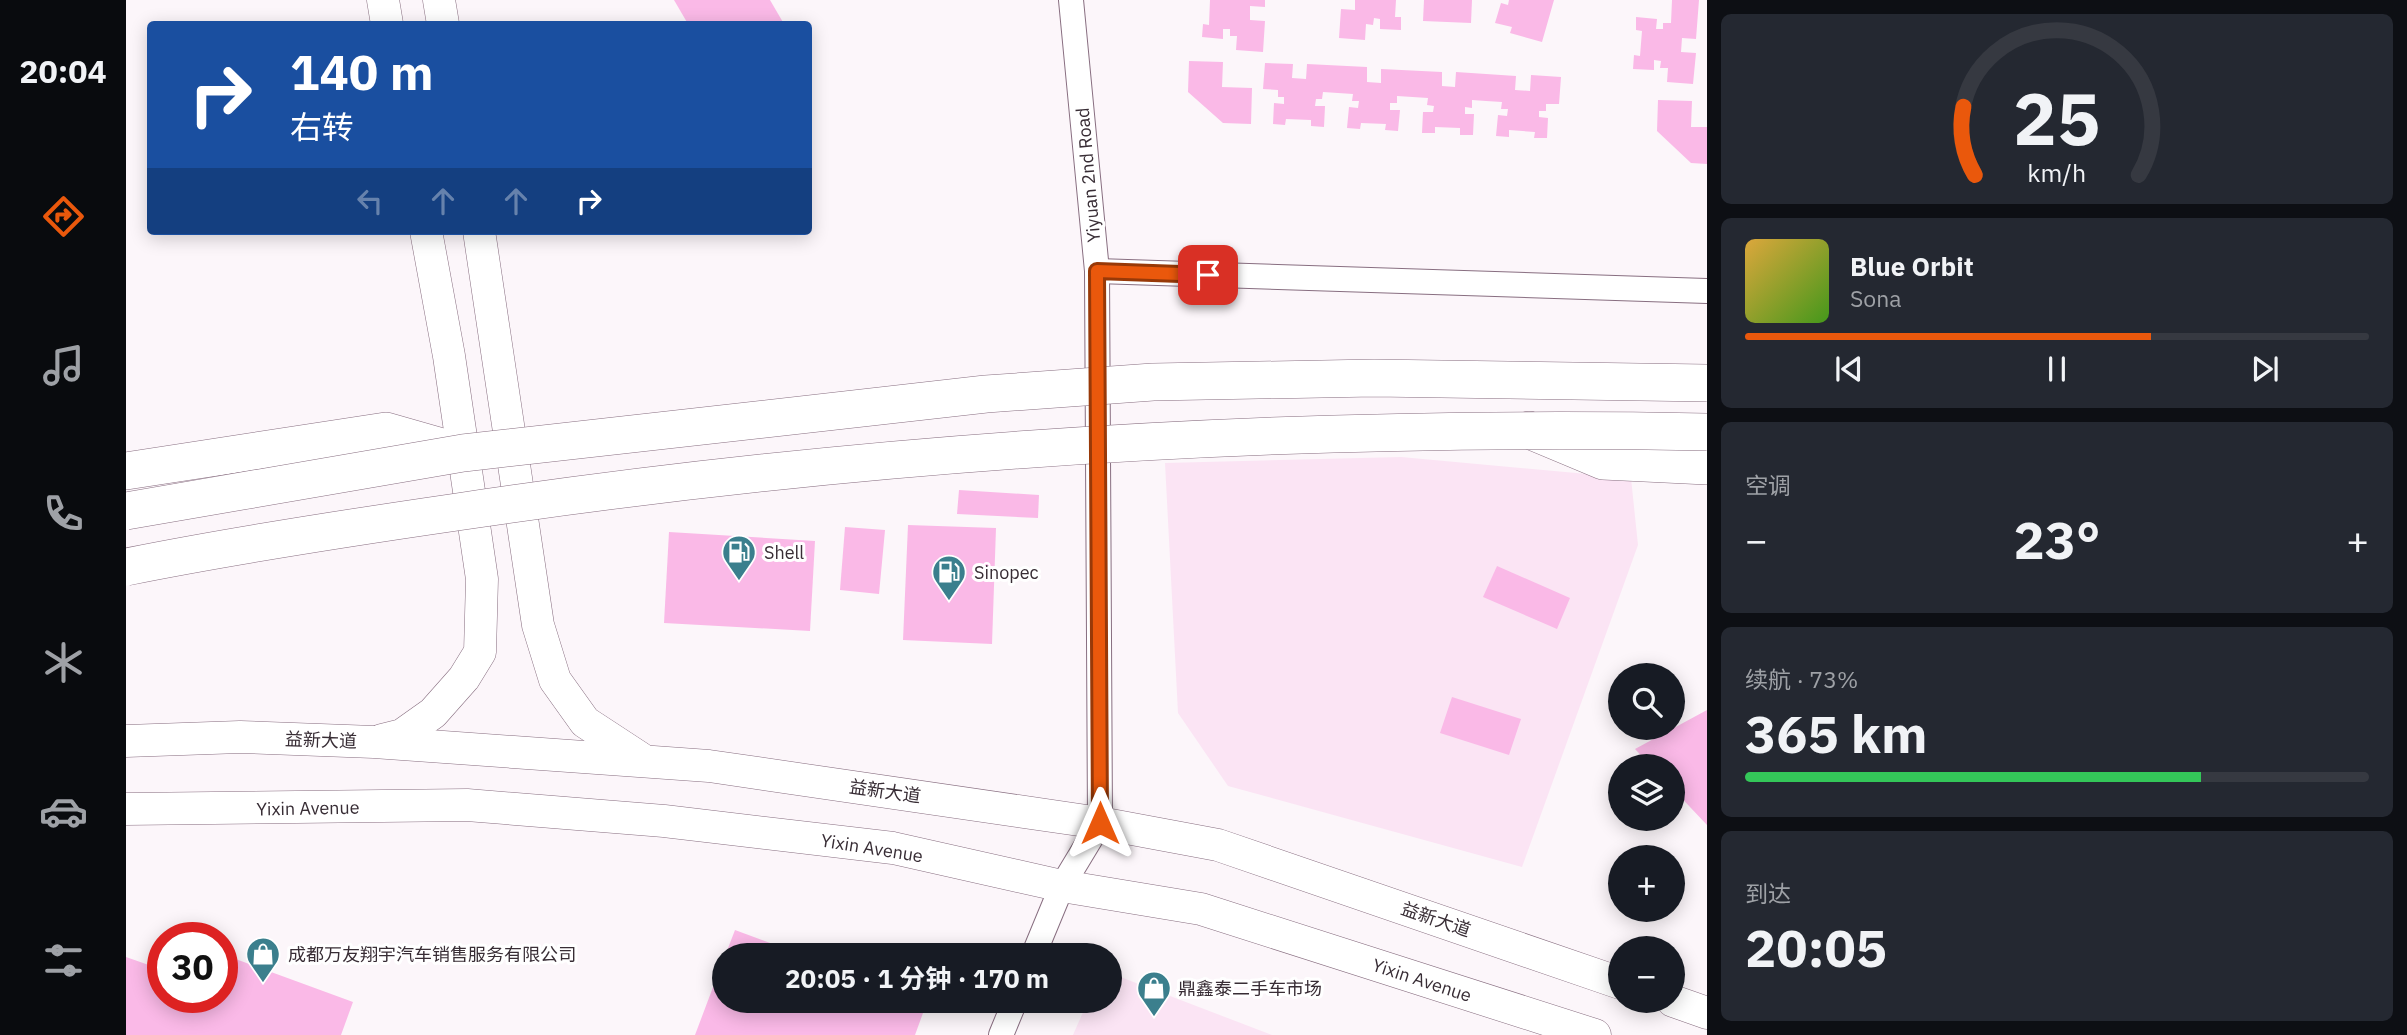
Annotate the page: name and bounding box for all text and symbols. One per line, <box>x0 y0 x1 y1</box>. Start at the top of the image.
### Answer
text: 140 m <box>290 40 434 103</box>
icon: right <box>175 49 266 140</box>
text: 20:04 <box>19 50 107 92</box>
text: 25 <box>2013 70 2101 165</box>
text: 右转 <box>290 106 354 148</box>
street label: Yiyuan 2nd Road <box>1071 107 1105 243</box>
text: km/h <box>2028 156 2086 189</box>
icon: left <box>351 182 389 220</box>
icon: ahead <box>424 182 462 220</box>
icon: ahead <box>497 182 535 220</box>
icon: right <box>570 182 608 220</box>
icon: directions <box>39 192 88 241</box>
pin <box>1178 245 1238 305</box>
text: Blue Orbit <box>1850 249 1974 283</box>
icon: arrive <box>1189 256 1227 294</box>
text: Sona <box>1850 283 1902 313</box>
icon: music <box>39 341 88 390</box>
icon: previous <box>1830 350 1868 388</box>
icon: pause <box>2038 350 2076 388</box>
icon: next <box>2246 350 2284 388</box>
text: 空调 <box>1745 470 1791 500</box>
icon: phone <box>39 489 88 538</box>
text: 23° <box>2014 506 2100 573</box>
text: − <box>1745 515 1768 564</box>
text: + <box>2346 515 2369 564</box>
fuel station icon: Shell <box>720 533 758 582</box>
place label: Shell <box>764 541 804 564</box>
fuel station icon: Sinopec <box>930 553 968 602</box>
place label: Sinopec <box>974 561 1039 584</box>
icon: climate <box>39 638 88 687</box>
map controls <box>1608 663 1685 1013</box>
button: search <box>1608 663 1685 740</box>
text: 续航 · 73% <box>1745 664 1858 694</box>
text: 365 km <box>1745 700 1927 767</box>
street label: 益新大道 <box>285 727 357 753</box>
button: layers <box>1608 754 1685 831</box>
street label: 益新大道 <box>848 775 922 807</box>
position arrow <box>1063 786 1137 860</box>
icon: car <box>39 787 88 836</box>
street label: Yixin Avenue <box>256 796 360 820</box>
street label: Yixin Avenue <box>819 829 925 867</box>
button: + <box>1608 845 1685 922</box>
text: 到达 <box>1745 878 1791 908</box>
street label: 益新大道 <box>1398 896 1474 942</box>
text: 20:05 <box>1745 914 1887 981</box>
speed limit sign: 30 <box>147 922 238 1013</box>
shop icon: 成都万友翔宇汽车销售服务有限公司 <box>244 935 282 984</box>
icon: filters <box>39 936 88 985</box>
button: − <box>1608 936 1685 1013</box>
place label: 成都万友翔宇汽车销售服务有限公司 <box>288 943 576 966</box>
street label: Yixin Avenue <box>1369 953 1475 1007</box>
text: 20:05 · 1 分钟 · 170 m <box>785 961 1049 995</box>
shop icon: 鼎鑫泰二手车市场 <box>1135 969 1173 1018</box>
place label: 鼎鑫泰二手车市场 <box>1178 977 1322 1000</box>

